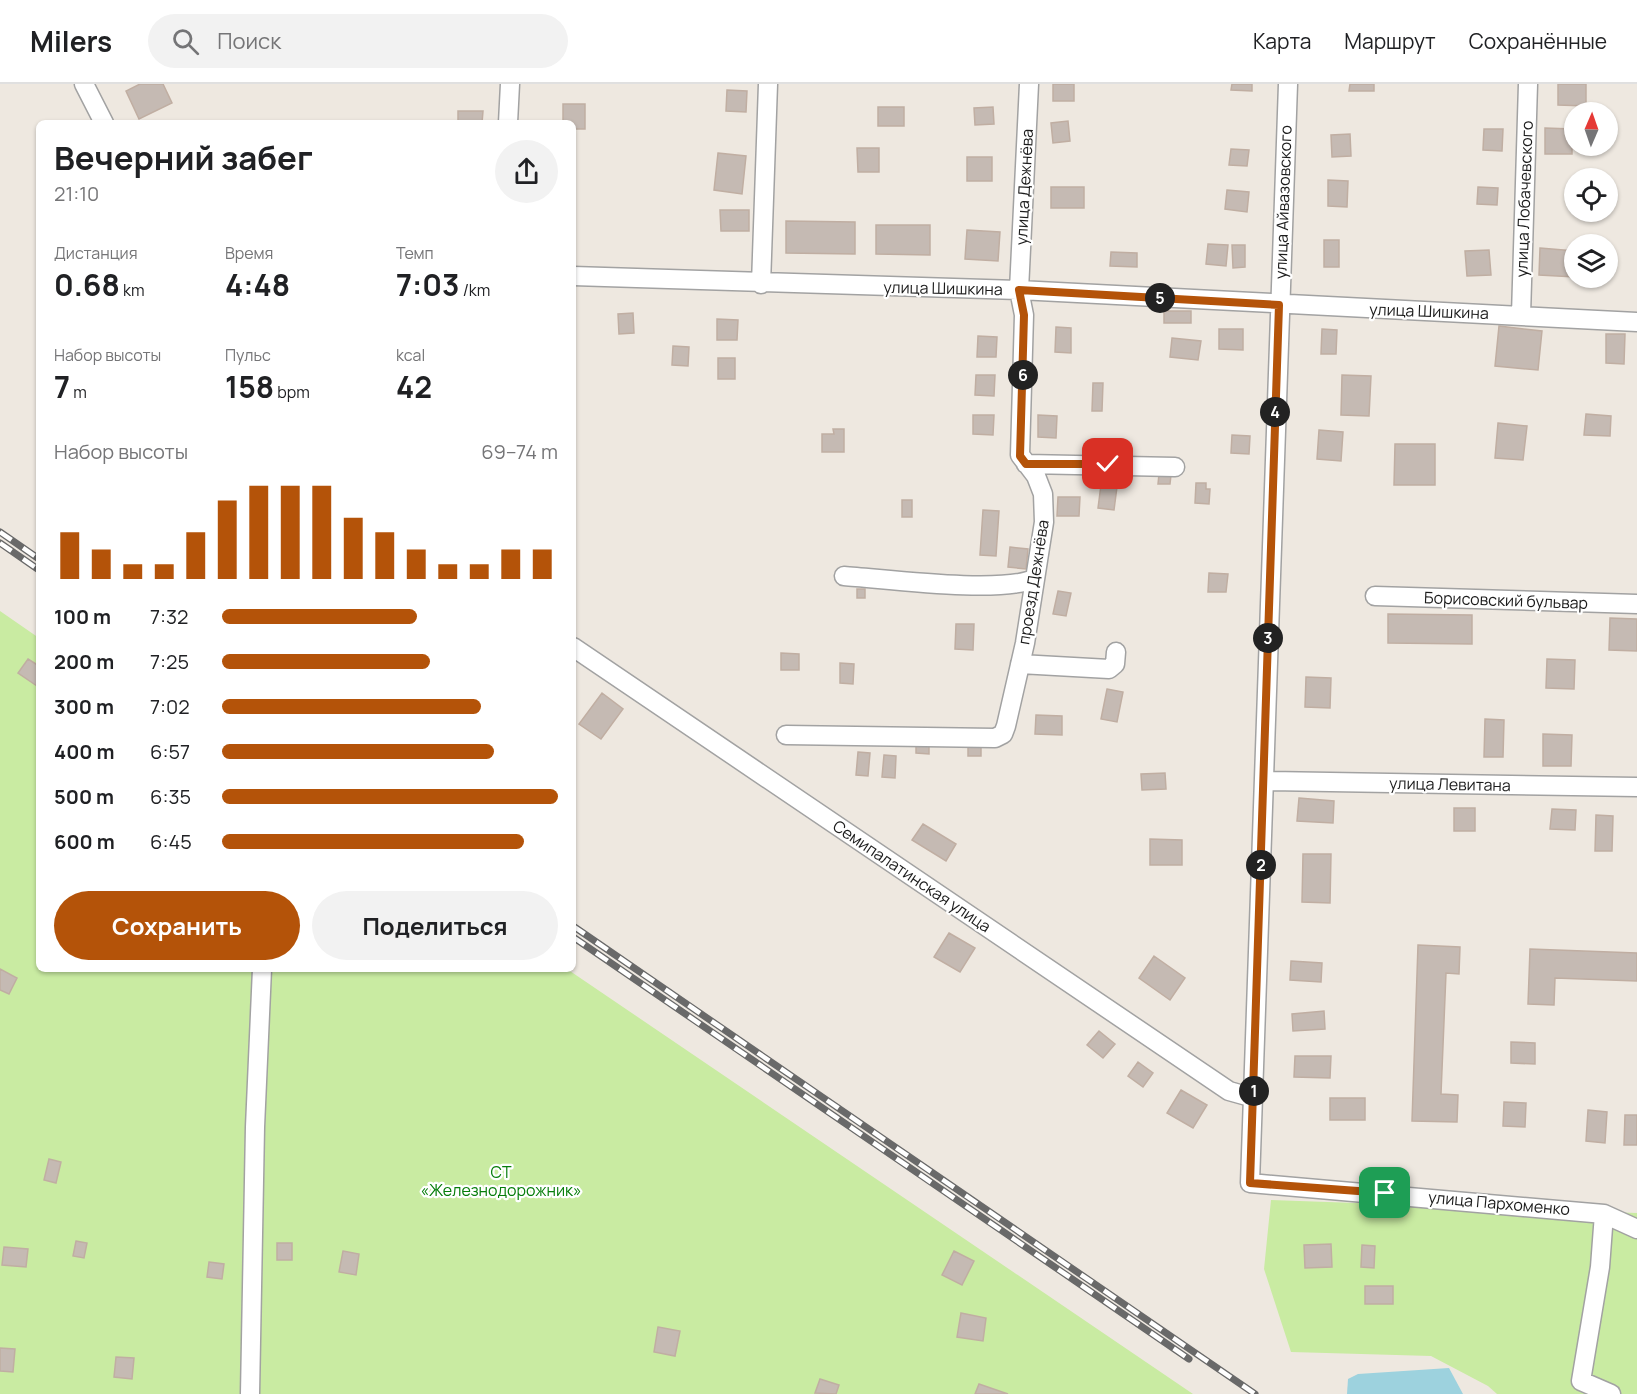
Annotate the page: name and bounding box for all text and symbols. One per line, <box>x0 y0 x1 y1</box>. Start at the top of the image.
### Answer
search box <box>148 14 568 68</box>
text: Milers <box>30 22 112 60</box>
icon: search <box>169 25 202 58</box>
text: Поиск <box>217 26 281 56</box>
text: Карта <box>1253 27 1311 55</box>
text: Маршрут <box>1344 27 1436 55</box>
text: Сохранённые <box>1469 27 1607 55</box>
north arrow <box>1564 102 1618 156</box>
map controls <box>1564 102 1618 288</box>
street label: улица Лобачевского <box>1510 120 1538 278</box>
street label: улица Айвазовского <box>1269 125 1297 279</box>
street label: улица Дежнёва <box>1010 128 1038 246</box>
text: Вечерний забег <box>54 135 313 180</box>
button: share <box>495 140 558 203</box>
button: locate <box>1564 168 1618 222</box>
text: 21:10 <box>54 180 99 207</box>
button: layers <box>1564 234 1618 288</box>
text: Дистанция <box>54 242 138 264</box>
text: Время <box>225 242 273 264</box>
text: Темп <box>396 242 434 264</box>
text: 0.68 <box>54 264 120 305</box>
text: 4:48 <box>225 264 290 305</box>
text: 7:03 <box>396 264 459 305</box>
street label: улица Шишкина <box>883 276 1003 300</box>
text: km <box>120 279 145 301</box>
text: /km <box>459 279 490 301</box>
pin: 5 <box>1145 283 1175 313</box>
text: 5 <box>1155 287 1165 309</box>
street label: улица Шишкина <box>1369 298 1489 324</box>
text: Набор высоты <box>54 344 161 366</box>
text: Пульс <box>225 344 271 366</box>
text: kcal <box>396 344 425 366</box>
pin: 6 <box>1008 360 1038 390</box>
text: 6 <box>1018 364 1028 386</box>
text: 7 <box>54 366 70 407</box>
text: 158 <box>225 366 274 407</box>
text: 42 <box>396 366 432 407</box>
text: m <box>70 381 87 403</box>
text: bpm <box>274 381 310 403</box>
pin: 4 <box>1260 397 1290 427</box>
text: 4 <box>1270 401 1280 423</box>
text: Набор высоты <box>54 438 188 465</box>
text: 69–74 m <box>481 438 558 465</box>
pin <box>1082 438 1133 489</box>
icon: check <box>1091 447 1124 480</box>
street label: проезд Дежнёва <box>1012 518 1054 646</box>
street label: Борисовский бульвар <box>1424 586 1588 614</box>
text: 100 m <box>54 603 111 630</box>
text: 7:32 <box>150 603 188 630</box>
pin: 3 <box>1253 623 1283 653</box>
text: 3 <box>1263 627 1273 649</box>
text: 200 m <box>54 648 114 675</box>
text: 7:25 <box>150 648 189 675</box>
text: 300 m <box>54 693 114 720</box>
text: 7:02 <box>150 693 190 720</box>
text: 400 m <box>54 738 114 765</box>
text: 6:57 <box>150 738 190 765</box>
street label: улица Левитана <box>1389 772 1511 796</box>
text: 500 m <box>54 783 114 810</box>
text: 6:35 <box>150 783 191 810</box>
street label: Семипалатинская улица <box>829 815 995 937</box>
text: 600 m <box>54 828 115 855</box>
text: 6:45 <box>150 828 192 855</box>
pin: 2 <box>1246 850 1276 880</box>
text: 2 <box>1256 854 1266 876</box>
button: Сохранить <box>54 891 300 960</box>
button: Поделиться <box>312 891 558 960</box>
pin: 1 <box>1239 1076 1269 1106</box>
text: 1 <box>1250 1080 1258 1102</box>
park label: СТ «Железнодорожник» <box>420 1161 582 1201</box>
pin <box>1359 1167 1410 1218</box>
icon: arrive <box>1368 1176 1401 1209</box>
street label: улица Пархоменко <box>1427 1186 1571 1220</box>

